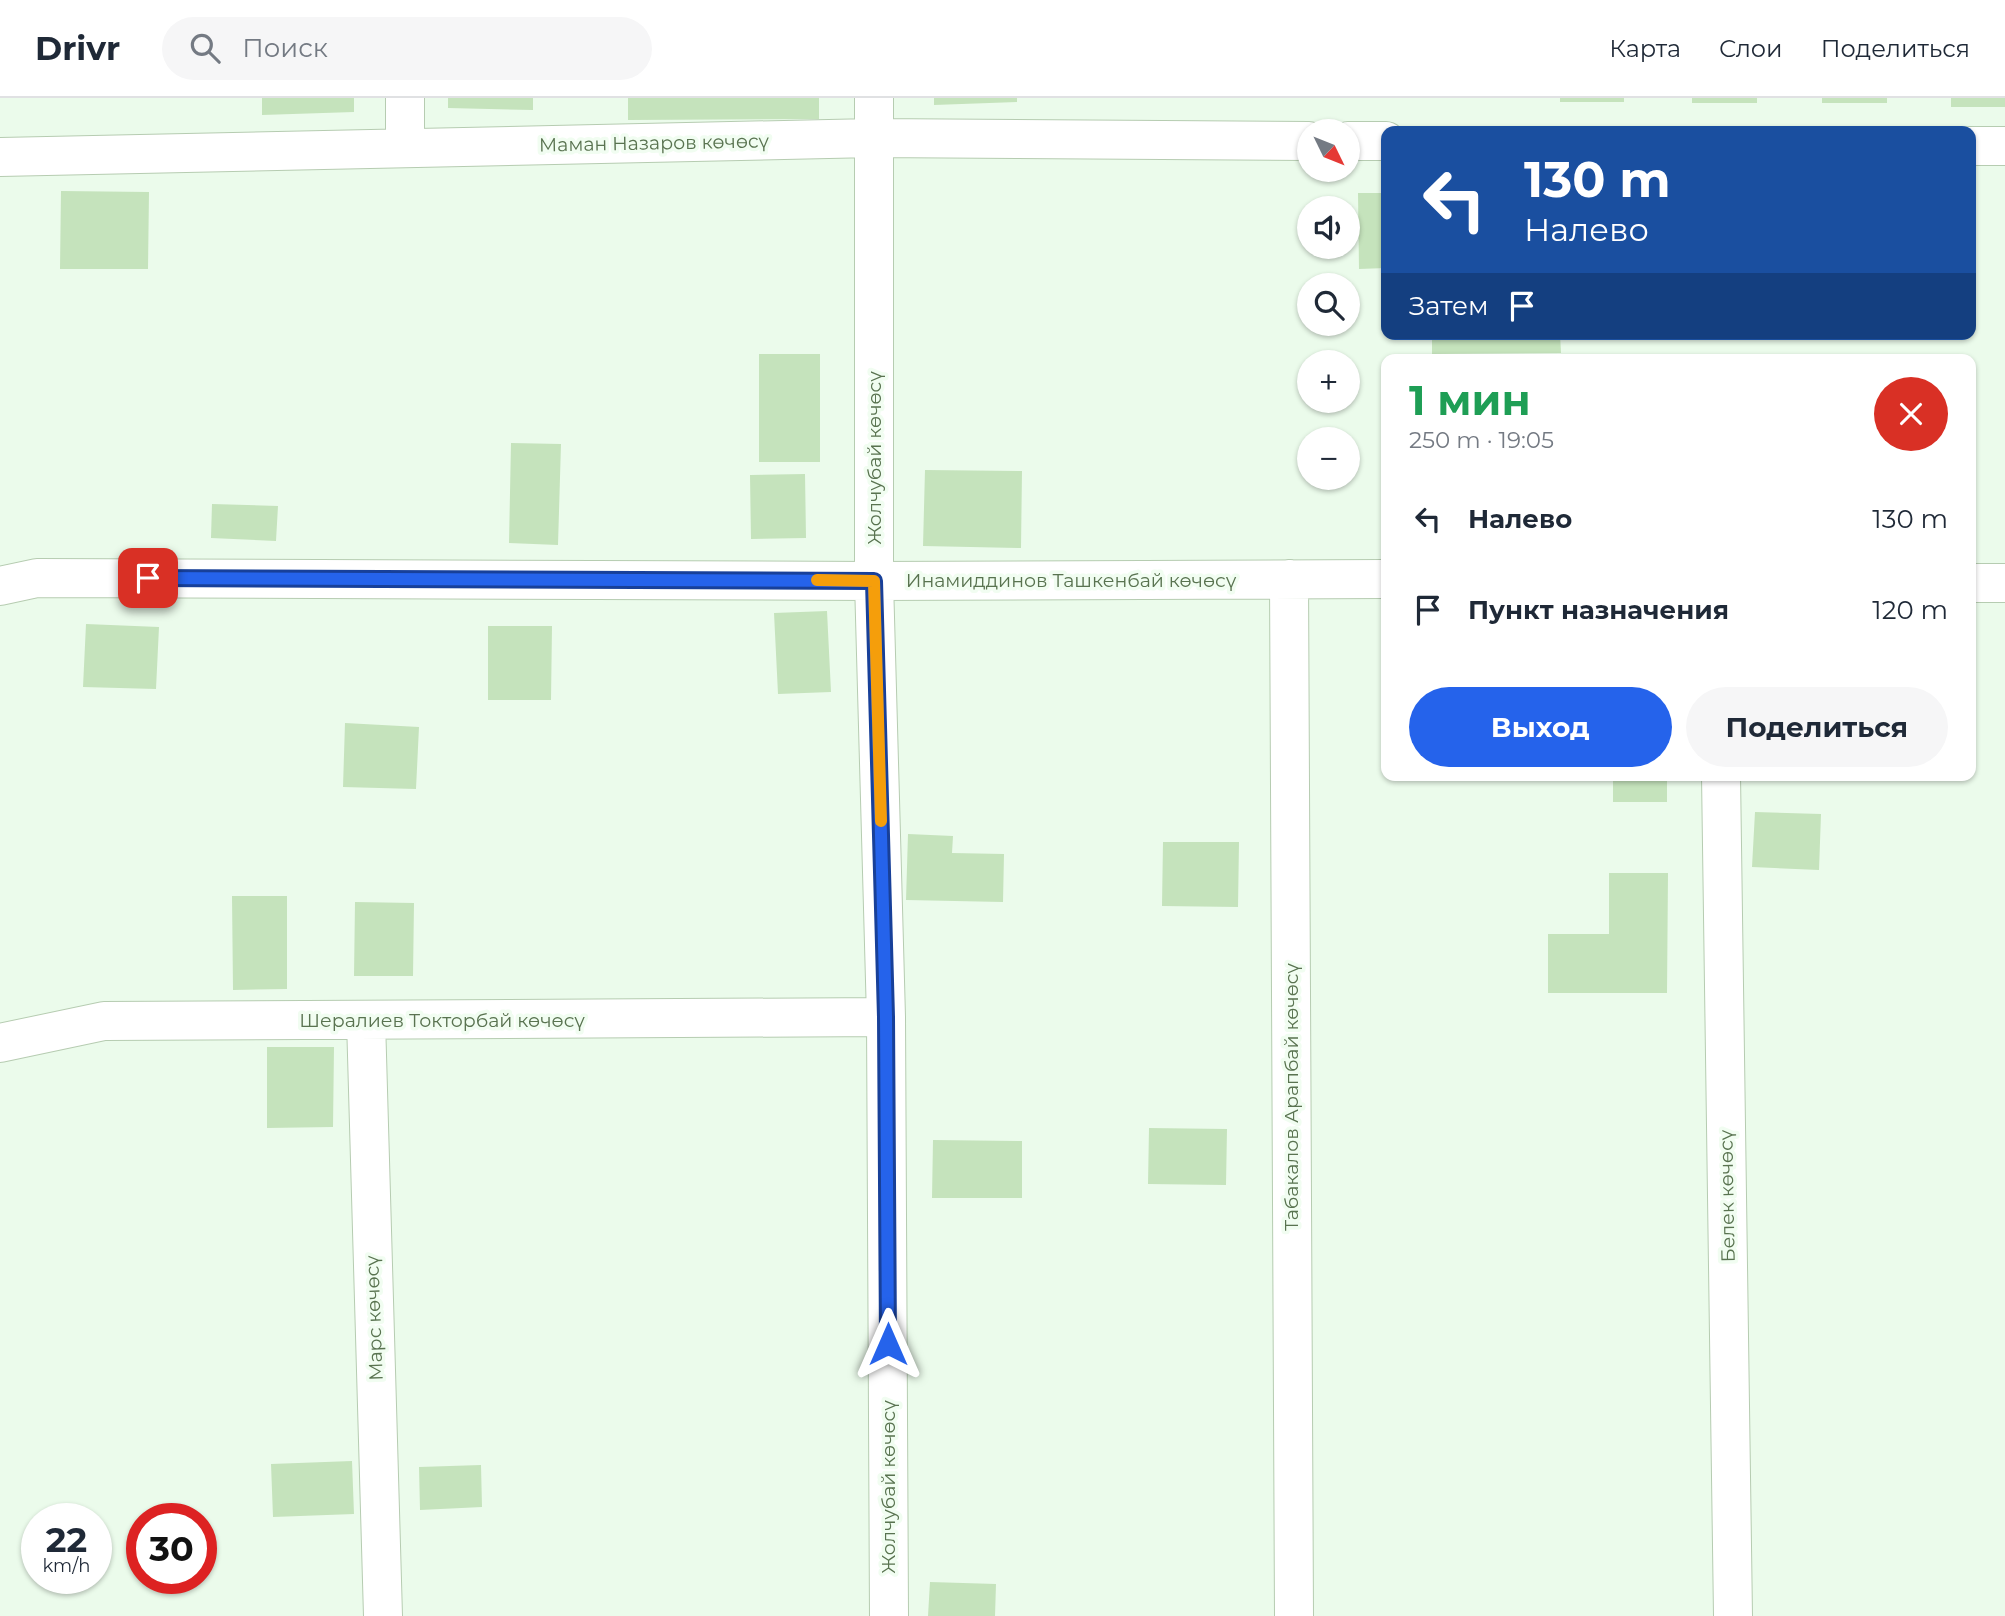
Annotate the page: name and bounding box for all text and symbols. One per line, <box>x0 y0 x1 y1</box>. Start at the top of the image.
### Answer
search box <box>162 17 652 80</box>
text: Drivr <box>35 28 120 68</box>
icon: search <box>186 29 224 67</box>
text: Поиск <box>242 32 328 64</box>
text: Карта <box>1609 34 1681 63</box>
text: Слои <box>1719 34 1783 63</box>
text: Поделиться <box>1821 34 1970 63</box>
north arrow <box>1297 119 1360 182</box>
map controls <box>1297 119 1360 490</box>
street label: Маман Назаров көчөсү <box>539 129 770 157</box>
text: 130 m <box>1524 150 1671 209</box>
icon: left <box>1409 154 1500 245</box>
button: sound <box>1297 196 1360 259</box>
text: Налево <box>1524 210 1649 249</box>
button: search <box>1297 273 1360 336</box>
icon: arrive <box>1503 287 1541 325</box>
text: Затем <box>1409 290 1489 322</box>
button: + <box>1297 350 1360 413</box>
street label: Жолчубай көчөсү <box>863 371 886 545</box>
text: 1 мин <box>1409 374 1531 426</box>
button: close <box>1874 377 1948 451</box>
text: 250 m · 19:05 <box>1409 426 1554 454</box>
button: − <box>1297 427 1360 490</box>
icon: left <box>1409 500 1447 538</box>
text: Налево <box>1468 503 1572 535</box>
text: 130 m <box>1872 503 1948 535</box>
pin <box>118 548 178 608</box>
icon: arrive <box>129 559 167 597</box>
street label: Инамиддинов Ташкенбай көчөсү <box>906 569 1237 592</box>
icon: arrive <box>1409 591 1447 629</box>
text: Пункт назначения <box>1468 594 1729 626</box>
text: 120 m <box>1872 594 1948 626</box>
button: Выход <box>1409 687 1672 767</box>
button: Поделиться <box>1686 687 1948 767</box>
street label: Табакалов Арапбай көчөсү <box>1280 963 1303 1231</box>
street label: Шералиев Токторбай көчөсү <box>299 1009 585 1032</box>
street label: Белек көчөсү <box>1714 1129 1740 1262</box>
street label: Марс көчөсү <box>360 1255 388 1381</box>
position arrow <box>851 1307 925 1381</box>
street label: Жолчубай көчөсү <box>877 1400 900 1574</box>
speed limit sign: 30 <box>126 1503 217 1594</box>
text: 22 <box>46 1518 87 1561</box>
text: km/h <box>42 1555 91 1577</box>

